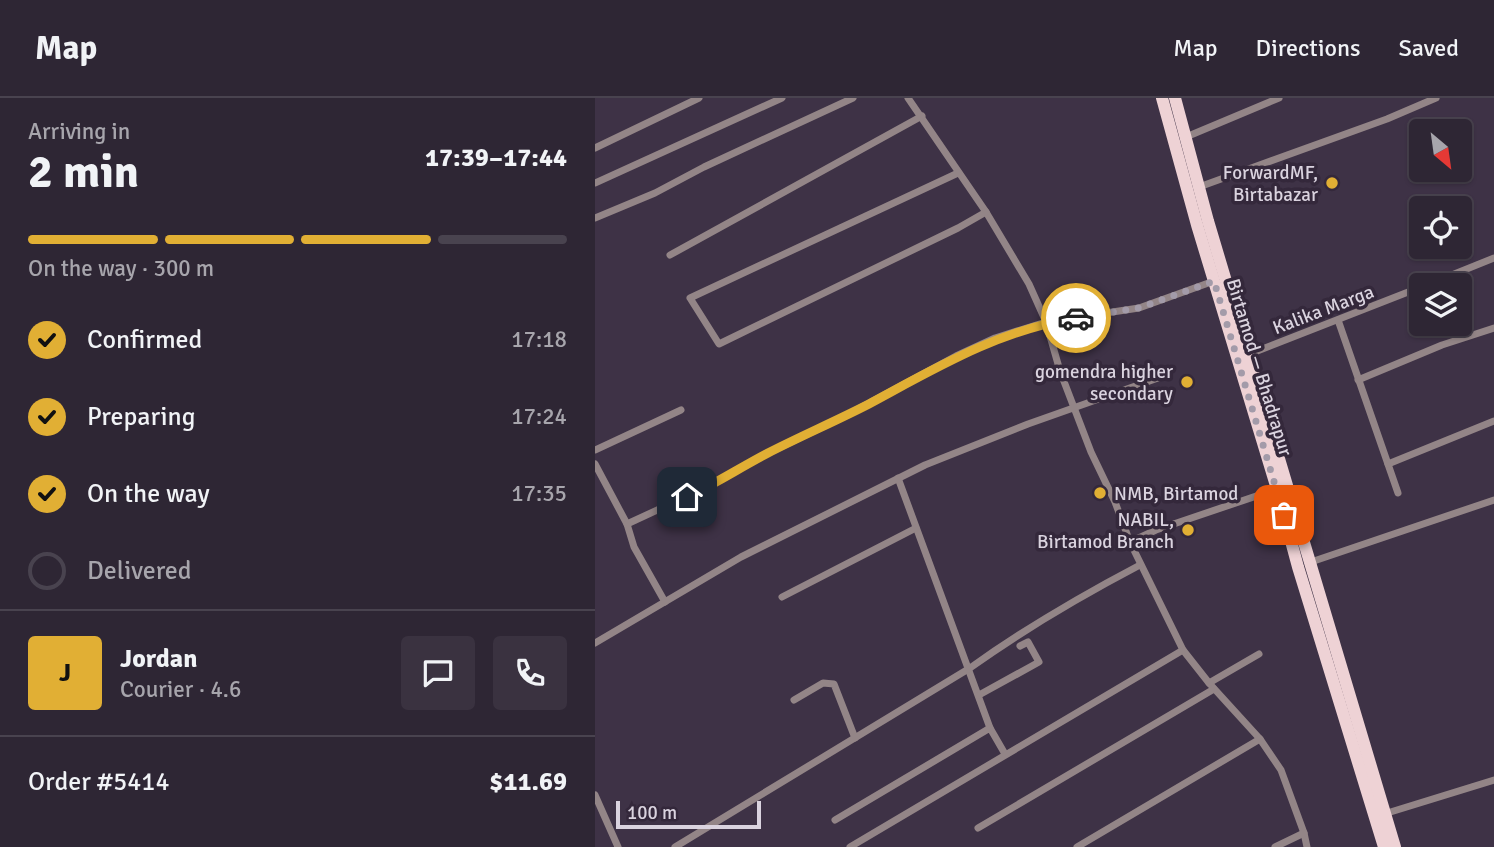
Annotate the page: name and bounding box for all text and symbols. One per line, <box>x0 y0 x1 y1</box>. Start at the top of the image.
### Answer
text: Map <box>35 28 97 69</box>
text: Map <box>1173 33 1218 63</box>
text: Directions <box>1256 33 1361 63</box>
text: Saved <box>1399 33 1459 63</box>
text: Arriving in <box>28 117 130 146</box>
north arrow <box>1409 119 1472 182</box>
map controls <box>1409 119 1472 336</box>
text: 17:39–17:44 <box>425 142 567 174</box>
text: 2 min <box>28 144 139 200</box>
place label: ForwardMF, Birtabazar <box>1223 161 1318 207</box>
marker: ForwardMF, Birtabazar <box>1324 175 1340 191</box>
button: locate <box>1409 196 1472 259</box>
text: On the way · 300 m <box>28 254 214 283</box>
button: layers <box>1409 273 1472 336</box>
street label: Birtamod — Bhadrapur <box>1221 276 1297 459</box>
street label: Kalika Marga <box>1269 280 1377 340</box>
courier <box>1041 283 1111 353</box>
icon: car <box>1057 299 1095 337</box>
icon: check <box>28 321 66 359</box>
text: Confirmed <box>87 324 202 356</box>
text: 17:18 <box>511 325 567 354</box>
place label: gomendra higher secondary <box>1035 360 1173 406</box>
marker: gomendra higher secondary <box>1179 374 1195 390</box>
icon: check <box>28 398 66 436</box>
text: Preparing <box>87 401 195 433</box>
text: 17:24 <box>511 402 567 431</box>
pin <box>657 467 717 527</box>
icon: check <box>28 475 66 513</box>
text: On the way <box>87 478 210 510</box>
icon: home <box>668 478 706 516</box>
text: 17:35 <box>511 479 567 508</box>
place label: NMB, Birtamod <box>1114 482 1238 506</box>
marker: NMB, Birtamod <box>1092 485 1108 501</box>
pin <box>1254 485 1314 545</box>
icon: bag <box>1265 496 1303 534</box>
place label: NABIL, Birtamod Branch <box>1037 508 1174 554</box>
marker: NABIL, Birtamod Branch <box>1180 522 1196 538</box>
text: Delivered <box>87 555 192 587</box>
button: chat <box>401 636 475 710</box>
button: phone <box>493 636 567 710</box>
text: Jordan <box>120 643 197 675</box>
text: J <box>59 657 71 689</box>
text: Courier · 4.6 <box>120 675 241 704</box>
text: Order #5414 <box>28 766 169 798</box>
text: $11.69 <box>489 766 567 798</box>
scale bar <box>616 798 761 830</box>
text: 100 m <box>627 801 677 825</box>

